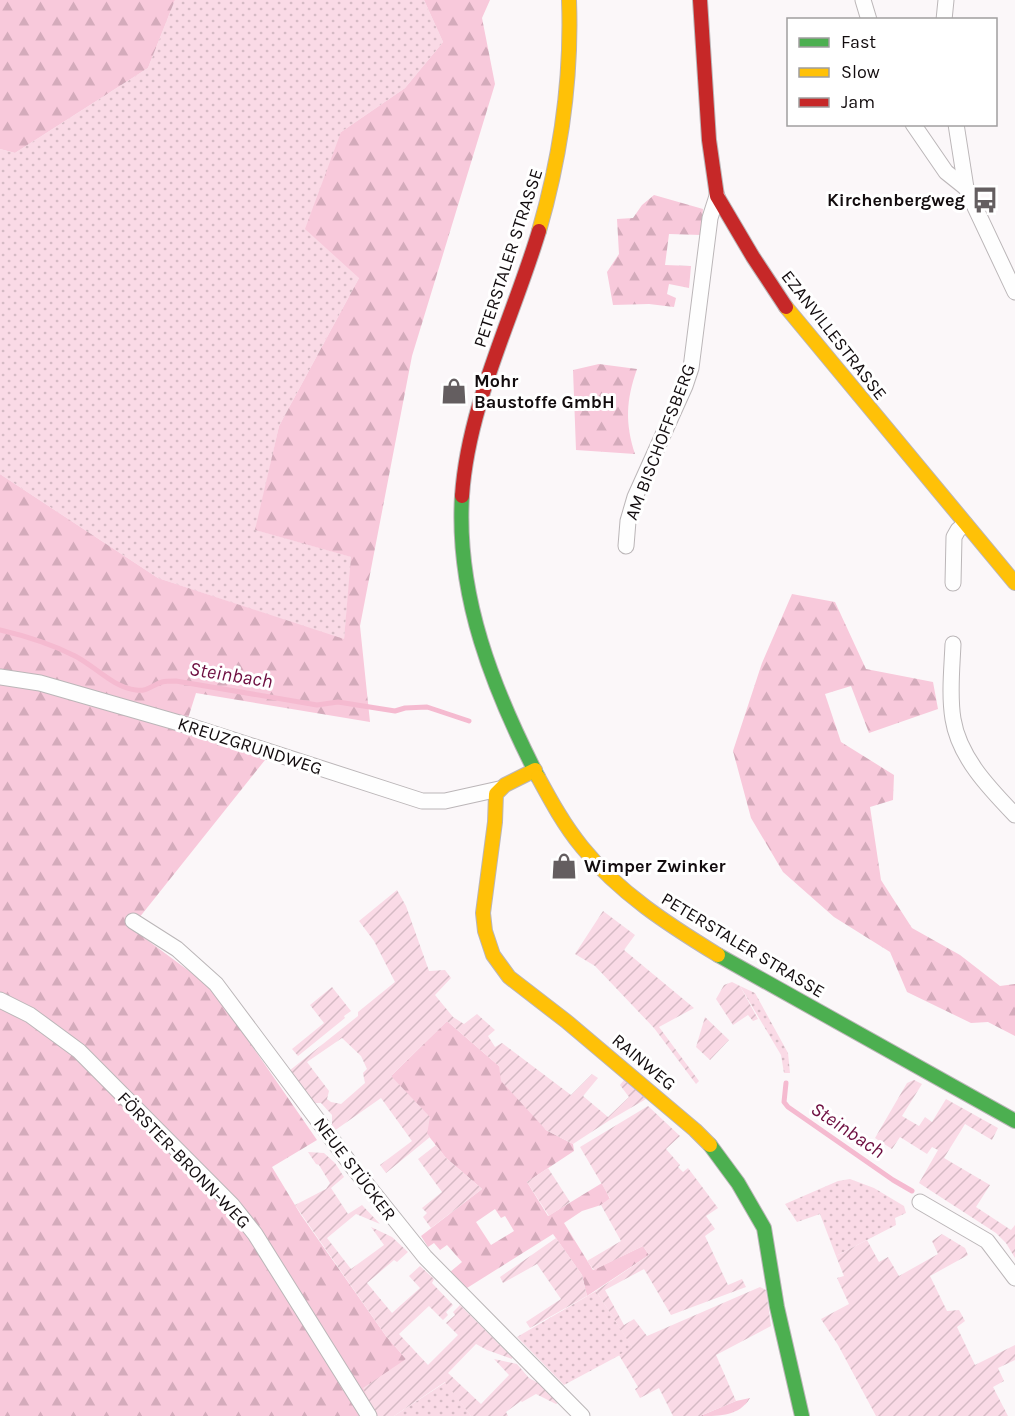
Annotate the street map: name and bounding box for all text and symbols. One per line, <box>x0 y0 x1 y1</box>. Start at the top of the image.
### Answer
legend <box>787 18 997 126</box>
text: Fast <box>841 31 876 53</box>
text: Slow <box>841 61 880 83</box>
text: Jam <box>841 91 875 113</box>
street label: PETERSTALER STRASSE <box>469 166 547 350</box>
bus stop icon: Kirchenbergweg <box>970 185 1000 215</box>
place label: Kirchenbergweg <box>827 189 966 211</box>
street label: EZANVILLESTRASSE <box>776 266 892 404</box>
street label: AM BISCHOFFSBERG <box>620 361 700 523</box>
place label: Mohr Baustoffe GmbH <box>474 370 615 413</box>
shop icon: Mohr Baustoffe GmbH <box>439 376 469 406</box>
water label: Steinbach <box>188 657 274 693</box>
street label: KREUZGRUNDWEG <box>175 712 325 780</box>
shop icon: Wimper Zwinker <box>549 851 579 881</box>
place label: Wimper Zwinker <box>584 855 726 877</box>
street label: PETERSTALER STRASSE <box>657 887 829 1003</box>
street label: RAINWEG <box>608 1029 680 1095</box>
street label: FÖRSTER-BRONN-WEG <box>113 1087 255 1233</box>
water label: Steinbach <box>807 1097 889 1163</box>
street label: NEUE STÜCKER <box>309 1113 401 1225</box>

